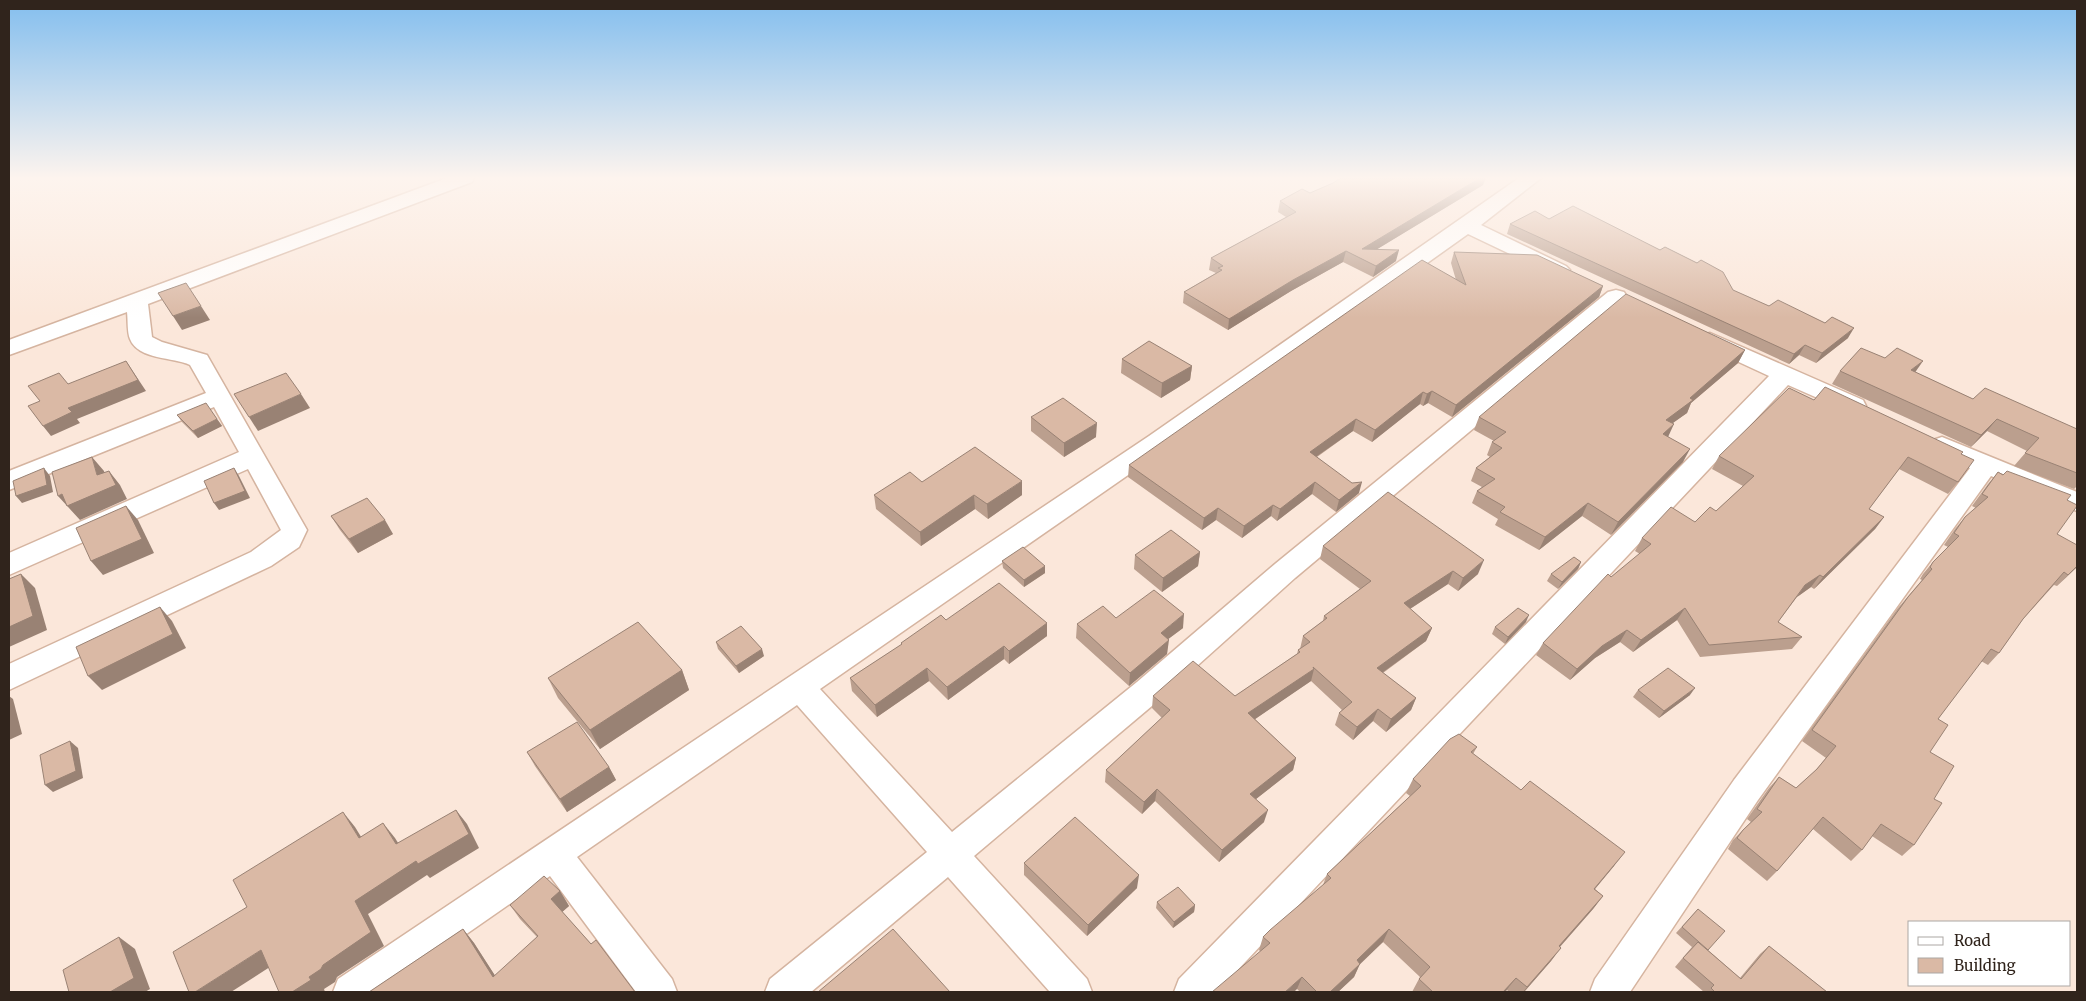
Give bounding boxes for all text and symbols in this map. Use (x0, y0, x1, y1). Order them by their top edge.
legend (1908, 921, 2071, 986)
text: Road (1954, 931, 1990, 950)
text: Building (1954, 956, 2016, 975)

